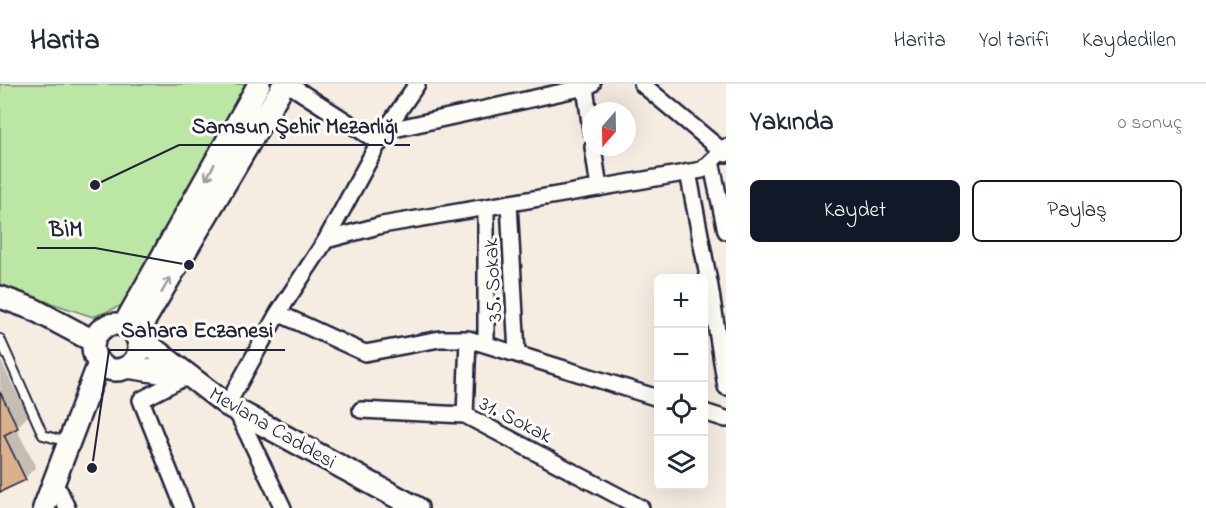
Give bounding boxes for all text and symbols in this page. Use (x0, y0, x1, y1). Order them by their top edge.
text: Harita (30, 21, 100, 62)
text: Harita (894, 26, 946, 56)
text: Yol tarifi (979, 26, 1049, 56)
text: Kaydedilen (1082, 26, 1176, 56)
north arrow (582, 102, 636, 156)
text: Yakında (750, 104, 834, 142)
callout: Samsun Şehir Mezarlığı (179, 105, 410, 145)
text: 0 sonuç (1118, 109, 1182, 138)
text: Samsun Şehir Mezarlığı (192, 112, 398, 145)
one-way arrow (204, 163, 216, 180)
button: Kaydet (750, 180, 960, 242)
button: Paylaş (972, 180, 1182, 242)
callout: BİM (37, 208, 95, 248)
text: BİM (48, 215, 83, 247)
street label: 35. Sokak (477, 237, 511, 322)
map controls (654, 274, 708, 490)
button: + (654, 274, 708, 328)
one-way arrow (160, 277, 172, 294)
callout: Sahara Eczanesi (109, 310, 285, 350)
text: Sahara Eczanesi (121, 316, 273, 348)
button: − (654, 328, 708, 382)
street label: Mevlana Caddesi (203, 380, 341, 477)
button: locate (654, 382, 708, 436)
street label: 31. Sokak (473, 390, 558, 452)
button: layers (654, 436, 708, 490)

